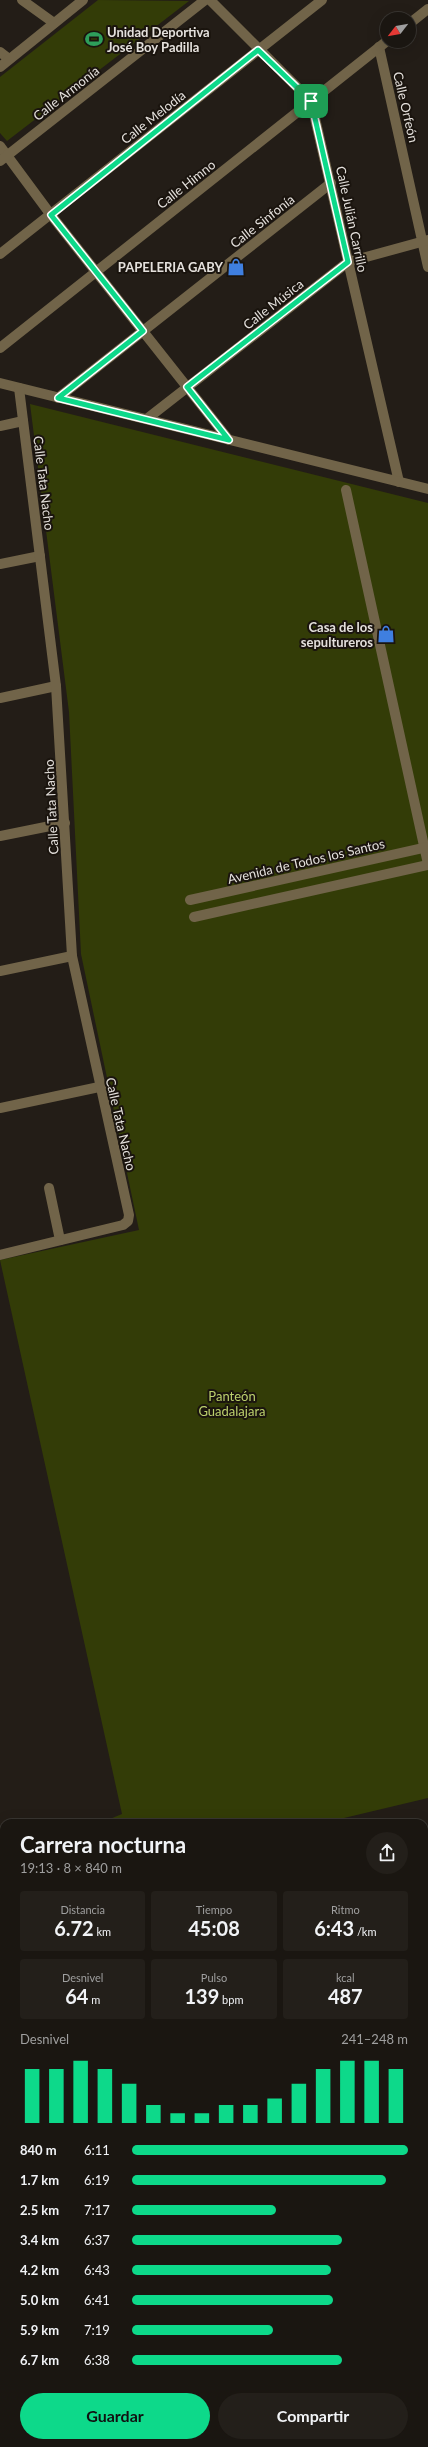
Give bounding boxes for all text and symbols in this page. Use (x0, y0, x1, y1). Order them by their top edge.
north arrow (380, 12, 416, 48)
map controls (380, 12, 416, 48)
place label: Unidad Deportiva José Boy Padilla (107, 24, 210, 55)
sports icon: Unidad Deportiva José Boy Padilla (84, 29, 104, 49)
street label: Calle Armonía (30, 62, 102, 124)
street label: Calle Orfeón (390, 70, 422, 144)
pin (294, 84, 328, 118)
street label: Calle Melodía (118, 87, 188, 147)
icon: arrive (300, 90, 322, 112)
street label: Calle Himno (154, 156, 218, 212)
street label: Calle Julián Carrillo (333, 164, 371, 274)
street label: Calle Sinfonía (227, 191, 297, 251)
shop icon: PAPELERIA GABY (226, 257, 246, 277)
place label: PAPELERIA GABY (118, 259, 224, 275)
street label: Calle Música (240, 276, 306, 332)
street label: Calle Tata Nacho (30, 435, 58, 531)
place label: Casa de los sepultureros (301, 619, 373, 650)
shop icon: Casa de los sepultureros (376, 624, 396, 644)
street label: Calle Tata Nacho (41, 759, 61, 855)
street label: Avenida de Todos los Santos (226, 835, 387, 887)
street label: Calle Tata Nacho (103, 1076, 139, 1172)
park label: Panteón Guadalajara (198, 1388, 266, 1419)
text: Carrera nocturna (20, 1831, 186, 1858)
button: share (366, 1832, 408, 1874)
text: 19:13 · 8 × 840 m (20, 1860, 122, 1876)
text: Distancia (60, 1903, 105, 1916)
text: Tiempo (196, 1903, 232, 1916)
text: Ritmo (331, 1903, 360, 1916)
text: 6.72 (54, 1916, 94, 1940)
text: 45:08 (188, 1916, 240, 1940)
text: 6:43 (314, 1916, 354, 1940)
text: km (94, 1925, 111, 1938)
text: /km (354, 1925, 377, 1938)
text: Desnivel (62, 1971, 103, 1984)
text: Pulso (201, 1971, 227, 1984)
text: kcal (336, 1971, 355, 1984)
text: 64 (65, 1984, 88, 2008)
text: 139 (184, 1984, 219, 2008)
text: 487 (328, 1984, 363, 2008)
text: m (88, 1993, 100, 2006)
text: bpm (219, 1993, 244, 2006)
text: Desnivel (20, 2031, 69, 2047)
text: 241–248 m (341, 2031, 408, 2047)
text: 840 m (20, 2142, 57, 2158)
text: 6:11 (84, 2142, 110, 2158)
text: 1.7 km (20, 2172, 59, 2188)
text: 6:19 (84, 2172, 110, 2188)
text: 2.5 km (20, 2202, 59, 2218)
text: 7:17 (84, 2202, 110, 2218)
text: 3.4 km (20, 2232, 59, 2248)
text: 6:37 (84, 2232, 110, 2248)
text: 4.2 km (20, 2262, 59, 2278)
text: 6:43 (84, 2262, 110, 2278)
text: 5.0 km (20, 2292, 59, 2308)
text: 6:41 (84, 2292, 110, 2308)
text: 5.9 km (20, 2322, 59, 2338)
text: 7:19 (84, 2322, 110, 2338)
text: 6.7 km (20, 2352, 59, 2368)
text: 6:38 (84, 2352, 110, 2368)
button: Guardar (20, 2393, 210, 2439)
button: Compartir (218, 2393, 408, 2439)

